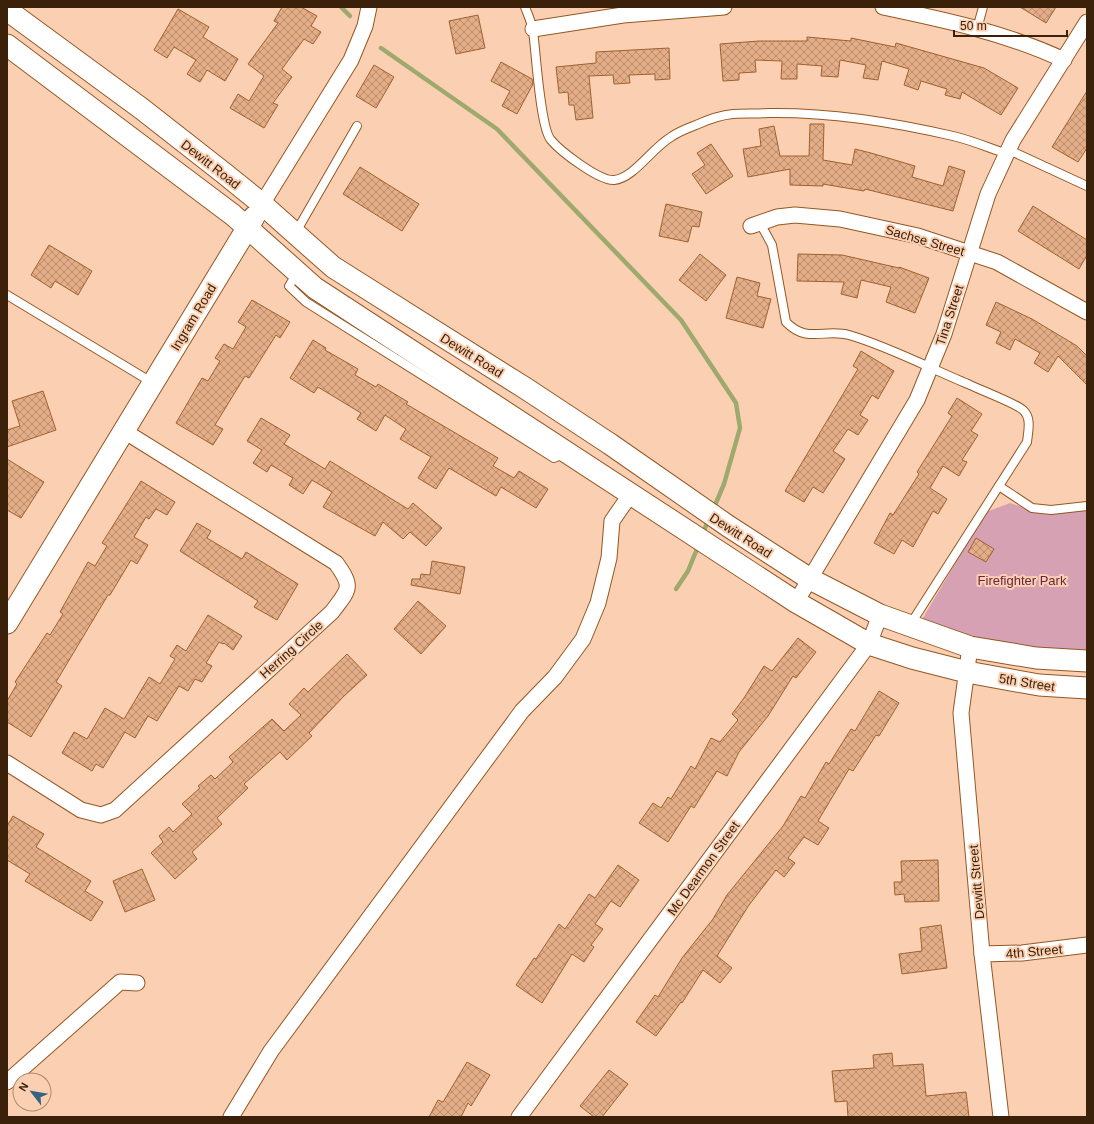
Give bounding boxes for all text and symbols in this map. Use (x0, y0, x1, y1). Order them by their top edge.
scale bar (954, 12, 1067, 38)
text: 50 m (960, 19, 987, 33)
street label: Dewitt Road (178, 137, 243, 192)
street label: Sachse Street (884, 222, 967, 259)
street label: Ingram Road (168, 281, 219, 353)
street label: Tina Street (933, 282, 966, 347)
street label: Dewitt Road (438, 330, 506, 381)
street label: Dewitt Road (707, 510, 775, 561)
park label: Firefighter Park (978, 573, 1067, 588)
street label: Herring Circle (257, 617, 326, 682)
street label: 5th Street (998, 671, 1056, 694)
street label: Mc Dearmon Street (664, 818, 743, 918)
street label: Dewitt Street (966, 844, 987, 920)
street label: 4th Street (1005, 942, 1063, 961)
north arrow (12, 1072, 52, 1112)
text: N (16, 1080, 31, 1093)

